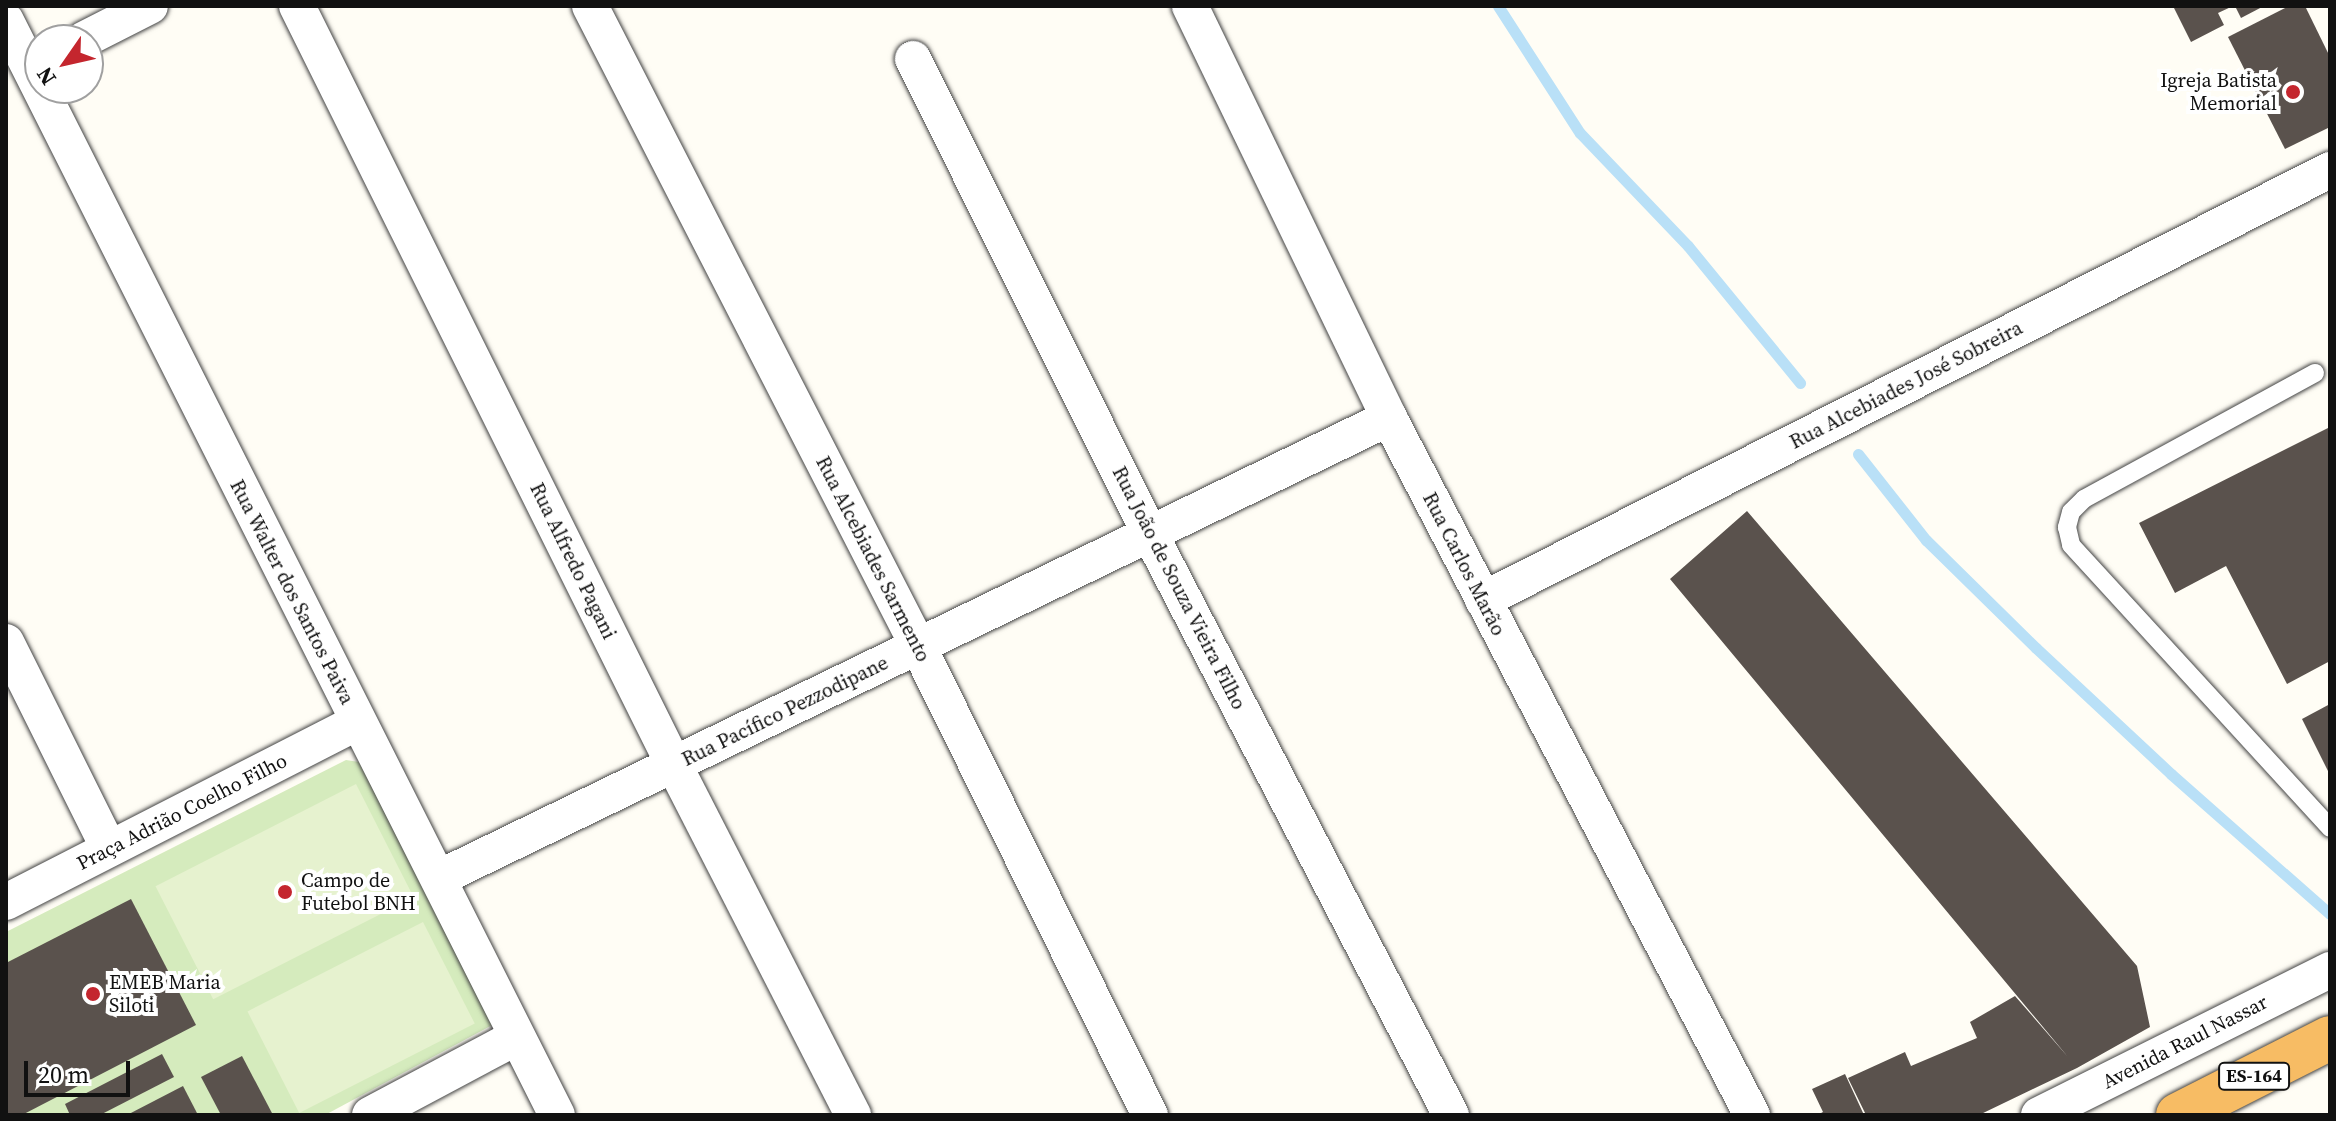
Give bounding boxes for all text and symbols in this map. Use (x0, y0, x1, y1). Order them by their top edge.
north arrow (24, 24, 104, 104)
text: N (29, 61, 63, 91)
place label: Igreja Batista Memorial (2160, 68, 2277, 115)
marker: Igreja Batista Memorial (2284, 83, 2302, 101)
street label: Rua Alcebiades José Sobreira (1786, 316, 2026, 454)
street label: Rua Alcebiades Sarmento (811, 452, 935, 666)
street label: Rua João de Souza Vieira Filho (1107, 462, 1251, 714)
street label: Rua Walter dos Santos Paiva (225, 475, 359, 709)
street label: Rua Alfredo Pagani (525, 479, 621, 643)
street label: Rua Carlos Marão (1418, 488, 1510, 640)
street label: Rua Pacífico Pezzodipane (678, 651, 892, 771)
street label: Praça Adrião Coelho Filho (73, 749, 291, 875)
place label: Campo de Futebol BNH (301, 868, 416, 915)
marker: Campo de Futebol BNH (276, 883, 294, 901)
place label: EMEB Maria Siloti (109, 970, 221, 1017)
marker: EMEB Maria Siloti (84, 985, 102, 1003)
street label: Avenida Raul Nassar (2098, 990, 2272, 1094)
scale bar (28, 1045, 134, 1095)
text: 20 m (38, 1058, 89, 1091)
road number: ES-164 (2218, 1062, 2290, 1090)

